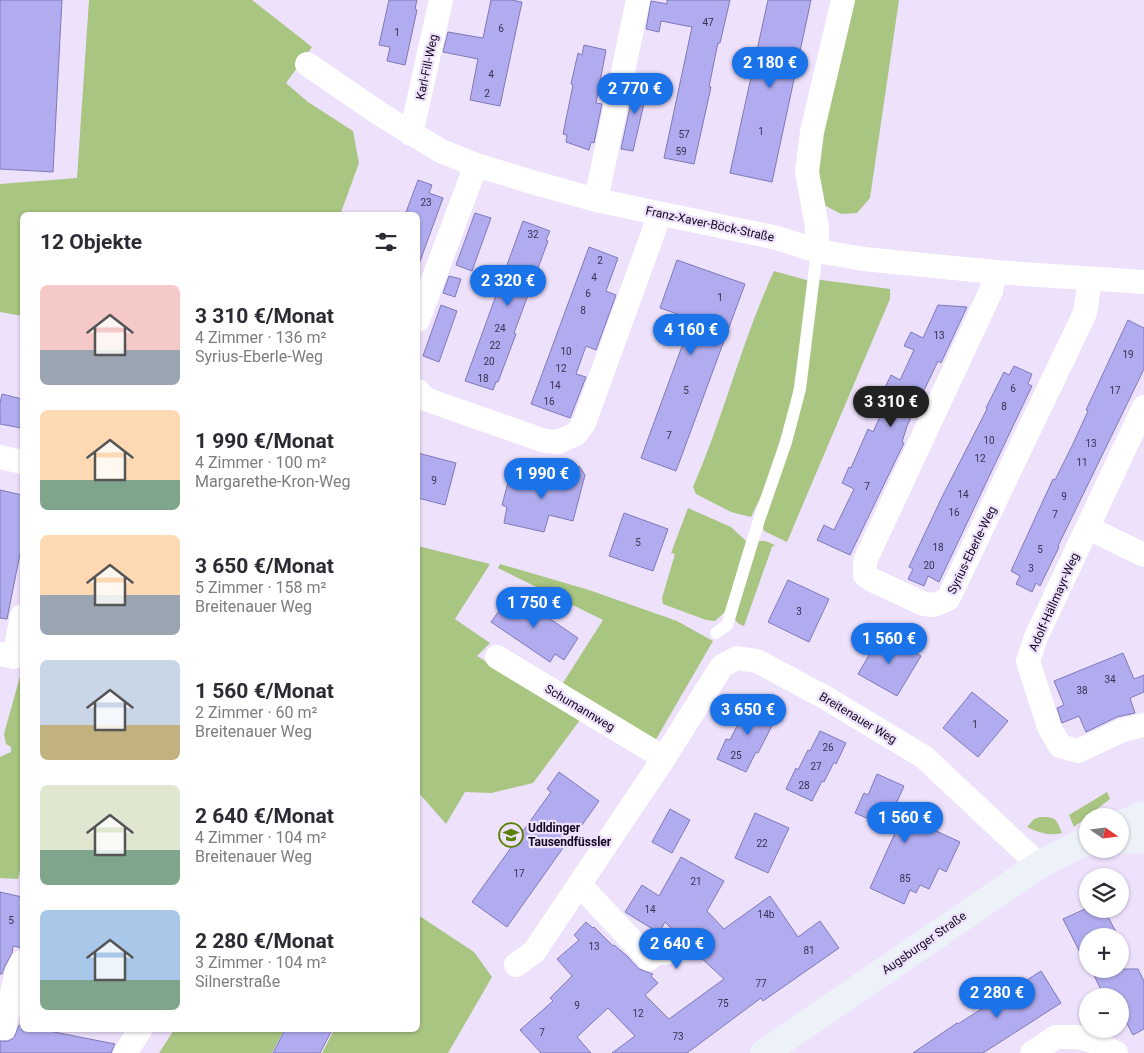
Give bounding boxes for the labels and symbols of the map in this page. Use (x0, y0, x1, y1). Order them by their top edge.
house number: 47 (702, 17, 714, 28)
house number: 6 (498, 23, 504, 34)
house number: 1 (394, 27, 400, 38)
street label: Karl-Fill-Weg (413, 33, 441, 101)
pin: 2 180 € (724, 46, 816, 89)
house number: 4 (488, 69, 494, 80)
pin: 2 770 € (589, 72, 681, 115)
house number: 2 (484, 88, 490, 99)
house number: 1 (758, 126, 764, 137)
house number: 57 (678, 129, 690, 140)
house number: 59 (675, 146, 687, 157)
house number: 23 (420, 197, 432, 208)
street label: Franz-Xaver-Böck-Straße (644, 204, 776, 244)
house number: 32 (527, 229, 539, 240)
house number: 2 (597, 255, 603, 266)
pin: 2 320 € (462, 264, 554, 307)
house number: 4 (591, 272, 597, 283)
house number: 6 (585, 288, 591, 299)
house number: 1 (717, 292, 723, 303)
house number: 8 (580, 305, 586, 316)
pin: 4 160 € (645, 314, 737, 356)
house number: 24 (494, 323, 506, 334)
house number: 13 (933, 330, 945, 341)
house number: 22 (489, 340, 501, 351)
house number: 10 (560, 346, 572, 357)
house number: 19 (1122, 349, 1134, 360)
house number: 20 (483, 356, 495, 367)
house number: 12 (555, 363, 567, 374)
house number: 18 (477, 373, 489, 384)
house number: 14 (549, 380, 561, 391)
house number: 6 (1010, 383, 1016, 394)
house number: 5 (683, 385, 689, 396)
house number: 17 (1109, 385, 1121, 396)
pin: 3 310 € (845, 386, 937, 428)
house number: 16 (543, 396, 555, 407)
house number: 8 (1001, 401, 1007, 412)
house number: 7 (666, 430, 672, 441)
house number: 10 (983, 435, 995, 446)
house number: 13 (1085, 438, 1097, 449)
house number: 12 (974, 453, 986, 464)
house number: 11 (1076, 457, 1088, 468)
pin: 1 990 € (496, 458, 588, 500)
house number: 9 (431, 475, 437, 486)
house number: 7 (864, 481, 870, 492)
house number: 14 (957, 489, 969, 500)
house number: 9 (1061, 491, 1067, 502)
street label: Syrius-Eberle-Weg (945, 504, 999, 596)
house number: 16 (948, 507, 960, 518)
house number: 7 (1052, 509, 1058, 520)
house number: 5 (635, 537, 641, 548)
house number: 18 (932, 542, 944, 553)
house number: 5 (1037, 544, 1043, 555)
street label: Adolf-Hällmayr-Weg (1026, 551, 1082, 653)
house number: 20 (923, 560, 935, 571)
house number: 3 (1028, 563, 1034, 574)
pin: 1 750 € (488, 586, 580, 629)
house number: 3 (796, 606, 802, 617)
pin: 1 560 € (843, 622, 935, 665)
house number: 34 (1104, 674, 1116, 685)
street label: Schumannweg (543, 682, 617, 734)
house number: 38 (1076, 685, 1088, 696)
street label: Breitenauer Weg (817, 689, 899, 747)
pin: 3 650 € (702, 694, 794, 736)
house number: 1 (972, 719, 978, 730)
house number: 26 (822, 742, 834, 753)
house number: 25 (730, 750, 742, 761)
house number: 27 (810, 761, 822, 772)
house number: 28 (798, 780, 810, 791)
pin: 1 560 € (859, 802, 951, 844)
north arrow (1079, 808, 1129, 858)
place label: Udldinger Tausendfüssler (528, 821, 612, 849)
school or university icon: Udldinger Tausendfüssler (498, 822, 524, 848)
house number: 22 (756, 838, 768, 849)
house number: 17 (513, 868, 525, 879)
house number: 85 (899, 873, 911, 884)
house number: 21 (690, 876, 702, 887)
house number: 14 (644, 904, 656, 915)
house number: 14b (758, 909, 775, 920)
street label: Augsburger Straße (879, 909, 969, 977)
house number: 5 (8, 915, 14, 926)
pin: 2 640 € (631, 928, 723, 970)
house number: 13 (588, 941, 600, 952)
house number: 81 (803, 945, 815, 956)
pin: 2 280 € (951, 976, 1043, 1019)
house number: 77 (755, 978, 767, 989)
house number: 75 (717, 998, 729, 1009)
house number: 9 (574, 1000, 580, 1011)
house number: 12 (632, 1008, 644, 1019)
house number: 7 (539, 1027, 545, 1038)
house number: 73 (672, 1031, 684, 1042)

